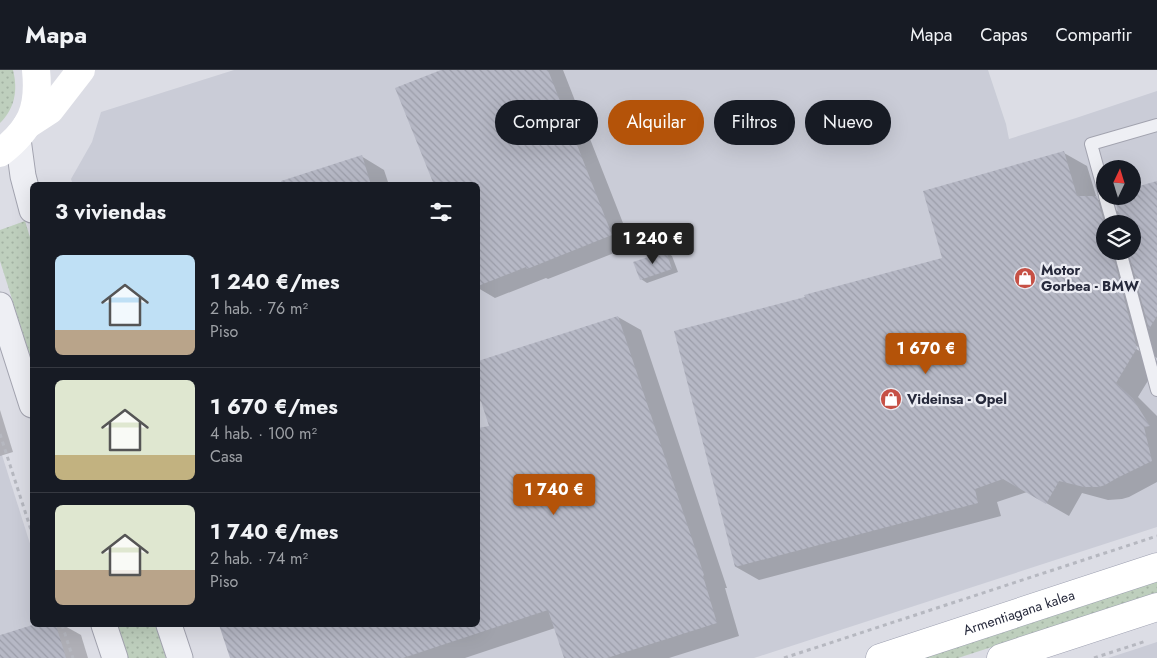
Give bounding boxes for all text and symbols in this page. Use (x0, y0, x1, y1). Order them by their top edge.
text: Mapa (25, 17, 87, 52)
text: Mapa (910, 22, 952, 48)
text: Capas (980, 22, 1028, 48)
text: Compartir (1056, 22, 1132, 48)
chip: Comprar (495, 100, 598, 145)
chip: Alquilar (608, 100, 704, 145)
chip: Filtros (714, 100, 795, 145)
chip: Nuevo (805, 100, 891, 145)
north arrow (1096, 160, 1141, 205)
map controls (1096, 160, 1141, 260)
text: 3 viviendas (55, 197, 166, 227)
icon: filters (427, 198, 455, 226)
button: layers (1096, 215, 1141, 260)
pin: 1 240 € (607, 222, 699, 265)
text: 1 240 € (623, 227, 683, 250)
place label: Motor Gorbea - BMW (1041, 260, 1139, 296)
shop icon: Motor Gorbea - BMW (1013, 266, 1037, 290)
text: 1 240 €/mes (210, 267, 340, 297)
icon: home (95, 275, 155, 335)
text: 2 hab. · 76 m² (210, 297, 308, 320)
text: Piso (210, 320, 238, 343)
pin: 1 670 € (880, 332, 972, 375)
text: 1 670 € (896, 337, 956, 360)
shop icon: Videinsa - Opel (879, 387, 903, 411)
place label: Videinsa - Opel (906, 389, 1007, 409)
text: 1 670 €/mes (210, 392, 338, 422)
icon: home (95, 400, 155, 460)
text: 4 hab. · 100 m² (210, 422, 317, 445)
text: Casa (210, 445, 243, 468)
pin: 1 740 € (508, 474, 600, 516)
text: 1 740 € (524, 478, 584, 501)
text: 1 740 €/mes (210, 517, 338, 547)
icon: home (95, 525, 155, 585)
text: 2 hab. · 74 m² (210, 547, 308, 570)
text: Piso (210, 570, 238, 593)
street label: Armentiagana kalea (960, 585, 1077, 640)

